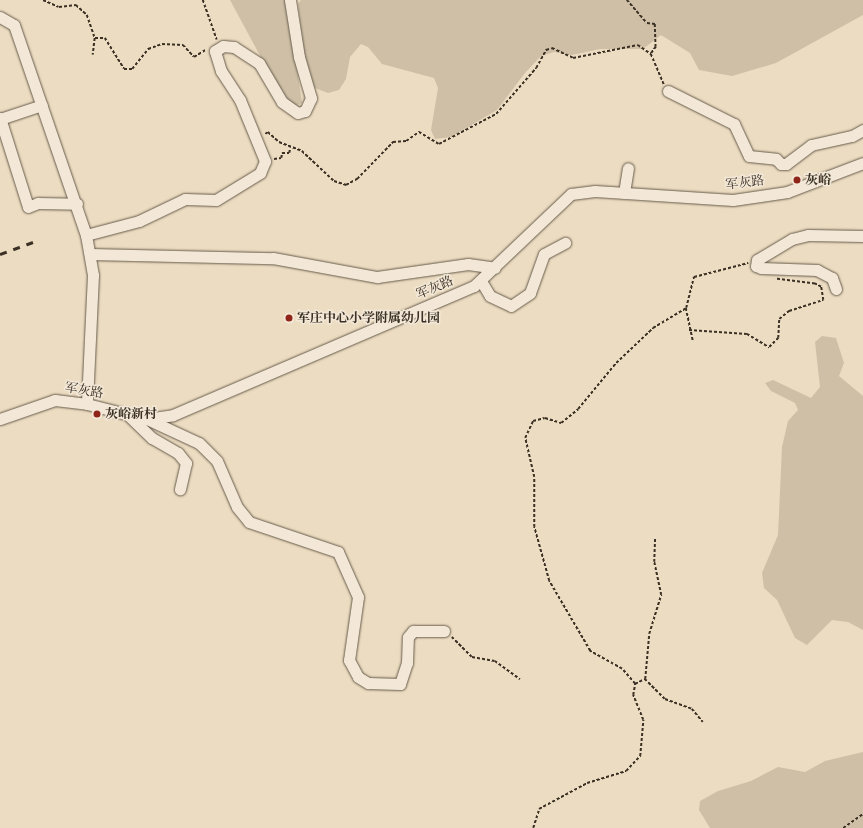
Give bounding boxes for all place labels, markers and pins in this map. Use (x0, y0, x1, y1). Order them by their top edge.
place label: 灰峪 (805, 172, 831, 188)
marker: 灰峪 (792, 175, 802, 185)
place label: 军庄中心小学附属幼儿园 (297, 310, 440, 326)
marker: 军庄中心小学附属幼儿园 (284, 313, 294, 323)
place label: 灰峪新村 (105, 406, 157, 422)
marker: 灰峪新村 (92, 409, 102, 419)

